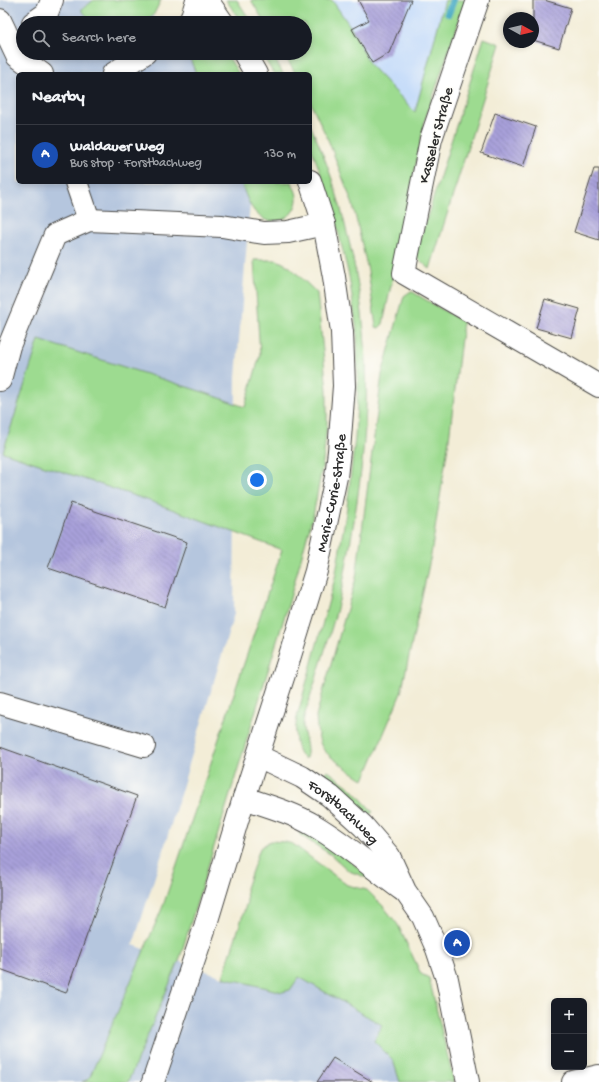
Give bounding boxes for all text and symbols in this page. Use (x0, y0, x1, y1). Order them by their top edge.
north arrow (503, 12, 539, 48)
search box (16, 16, 312, 60)
icon: search (30, 27, 52, 49)
text: Search here (62, 29, 136, 47)
street label: Kasseler Straße (415, 85, 458, 186)
text: Nearby (32, 88, 85, 108)
text: Waldauer Weg (70, 138, 164, 156)
text: A (41, 147, 49, 162)
text: 130 m (264, 147, 296, 162)
text: Bus stop · Forstbachweg (70, 156, 202, 171)
street label: Marie-Curie-Straße (313, 433, 351, 554)
your location (247, 470, 267, 490)
street label: Forstbachweg (303, 776, 382, 849)
pin: A (444, 928, 470, 958)
map controls (551, 998, 587, 1070)
button: + (551, 998, 587, 1034)
button: − (551, 1034, 587, 1070)

